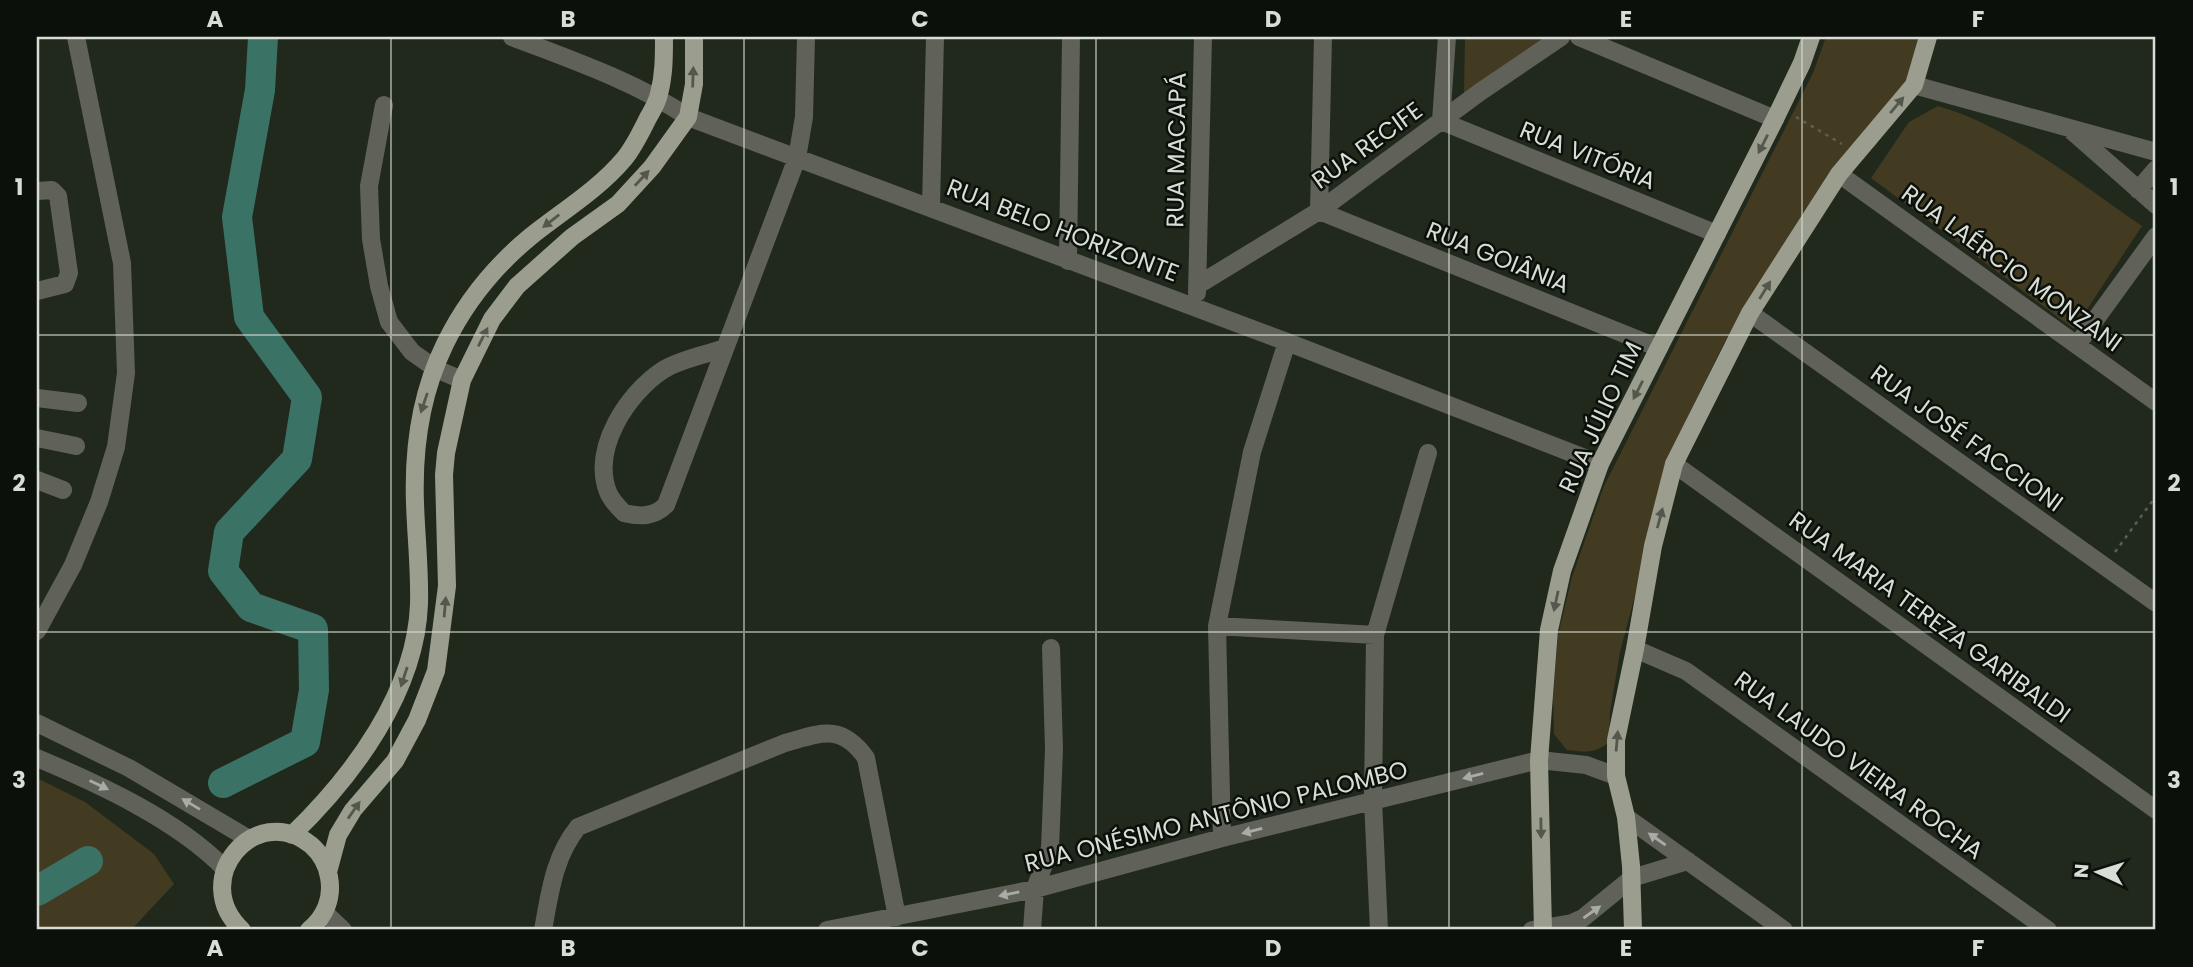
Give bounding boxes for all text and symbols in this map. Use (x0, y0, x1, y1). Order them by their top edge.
text: A (207, 3, 224, 35)
text: B (560, 3, 576, 35)
text: C (911, 3, 929, 35)
text: D (1265, 3, 1281, 35)
text: E (1620, 3, 1632, 35)
text: F (1972, 3, 1984, 35)
one-way arrow (688, 66, 699, 88)
street label: RUA MACAPÁ (1158, 72, 1194, 228)
street label: RUA RECIFE (1305, 94, 1429, 196)
one-way arrow (1889, 97, 1904, 114)
street label: RUA VITÓRIA (1515, 113, 1661, 197)
one-way arrow (1757, 134, 1769, 153)
one-way arrow (634, 169, 650, 187)
text: 1 (15, 171, 23, 203)
street label: RUA BELO HORIZONTE (942, 171, 1184, 289)
text: 1 (2170, 171, 2178, 203)
street label: RUA LAÉRCIO MONZANI (1895, 177, 2129, 359)
street label: RUA GOIÂNIA (1421, 213, 1575, 301)
one-way arrow (543, 214, 561, 229)
one-way arrow (1758, 280, 1771, 300)
one-way arrow (476, 327, 488, 347)
street label: RUA JÚLIO TIM (1551, 336, 1649, 498)
street label: RUA JOSÉ FACCIONI (1864, 357, 2070, 519)
one-way arrow (1632, 380, 1643, 400)
one-way arrow (418, 393, 429, 414)
text: 2 (12, 467, 26, 499)
text: 2 (2167, 467, 2181, 499)
street label: RUA MARIA TEREZA GARIBALDI (1783, 504, 2077, 730)
one-way arrow (1655, 507, 1666, 529)
one-way arrow (1550, 590, 1561, 612)
one-way arrow (440, 596, 451, 618)
street label: RUA LAUDO VIEIRA ROCHA (1728, 663, 1990, 867)
one-way arrow (398, 667, 409, 688)
one-way arrow (1612, 730, 1623, 752)
street label: RUA ONÉSIMO ANTÔNIO PALOMBO (1021, 752, 1411, 880)
text: 3 (12, 764, 26, 796)
text: 3 (2167, 764, 2181, 796)
one-way arrow (1462, 771, 1484, 782)
one-way arrow (89, 779, 109, 791)
one-way arrow (181, 798, 200, 810)
one-way arrow (347, 801, 361, 819)
one-way arrow (1535, 817, 1547, 839)
one-way arrow (1241, 826, 1263, 837)
one-way arrow (1648, 832, 1666, 846)
north arrow (2064, 838, 2134, 908)
text: N (2068, 863, 2096, 879)
one-way arrow (998, 889, 1020, 900)
one-way arrow (1583, 905, 1601, 919)
text: A (207, 932, 224, 964)
text: B (560, 932, 576, 964)
text: C (911, 932, 929, 964)
text: D (1265, 932, 1281, 964)
text: E (1620, 932, 1632, 964)
text: F (1972, 932, 1984, 964)

